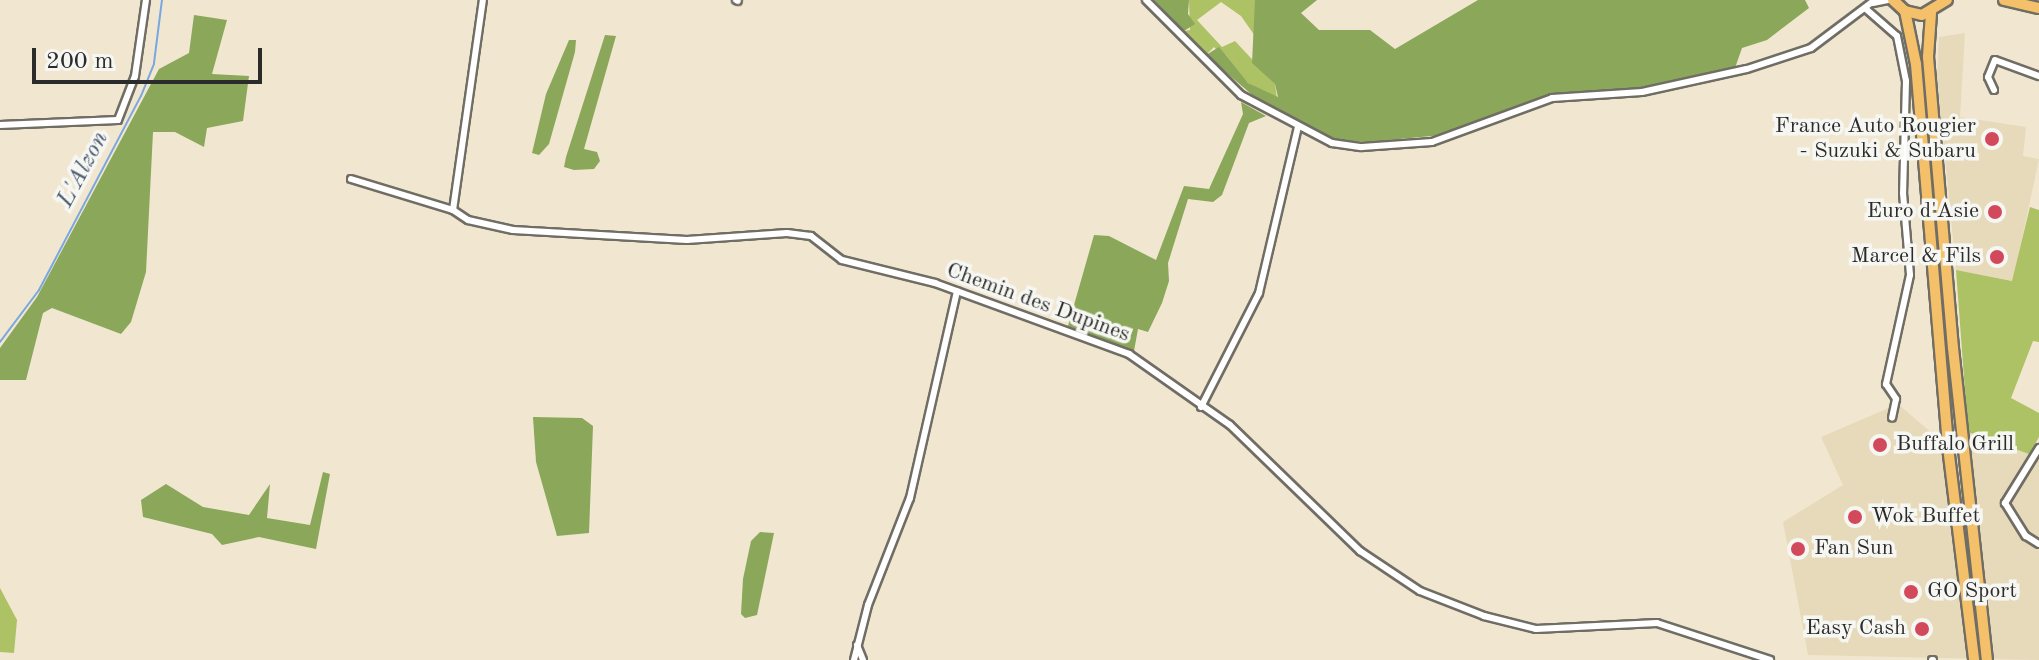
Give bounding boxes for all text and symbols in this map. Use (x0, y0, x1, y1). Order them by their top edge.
scale bar (36, 32, 266, 82)
text: 200 m (46, 50, 114, 74)
place label: France Auto Rougier - Suzuki & Subaru (1775, 113, 1976, 164)
water label: L'Alzon (52, 127, 116, 213)
marker: France Auto Rougier - Suzuki & Subaru (1983, 130, 2001, 148)
place label: Euro d'Asie (1867, 199, 1979, 225)
marker: Euro d'Asie (1986, 203, 2004, 221)
place label: Marcel & Fils (1851, 244, 1981, 270)
marker: Marcel & Fils (1988, 248, 2006, 266)
street label: Chemin des Dupines (943, 258, 1133, 348)
place label: Buffalo Grill (1896, 432, 2014, 458)
marker: Buffalo Grill (1871, 436, 1889, 454)
place label: Wok Buffet (1871, 504, 1980, 530)
marker: Wok Buffet (1846, 508, 1864, 526)
place label: Fan Sun (1814, 536, 1894, 562)
marker: Fan Sun (1789, 540, 1807, 558)
place label: GO Sport (1927, 579, 2017, 605)
marker: GO Sport (1902, 583, 1920, 601)
place label: Easy Cash (1805, 616, 1906, 642)
marker: Easy Cash (1913, 620, 1931, 638)

